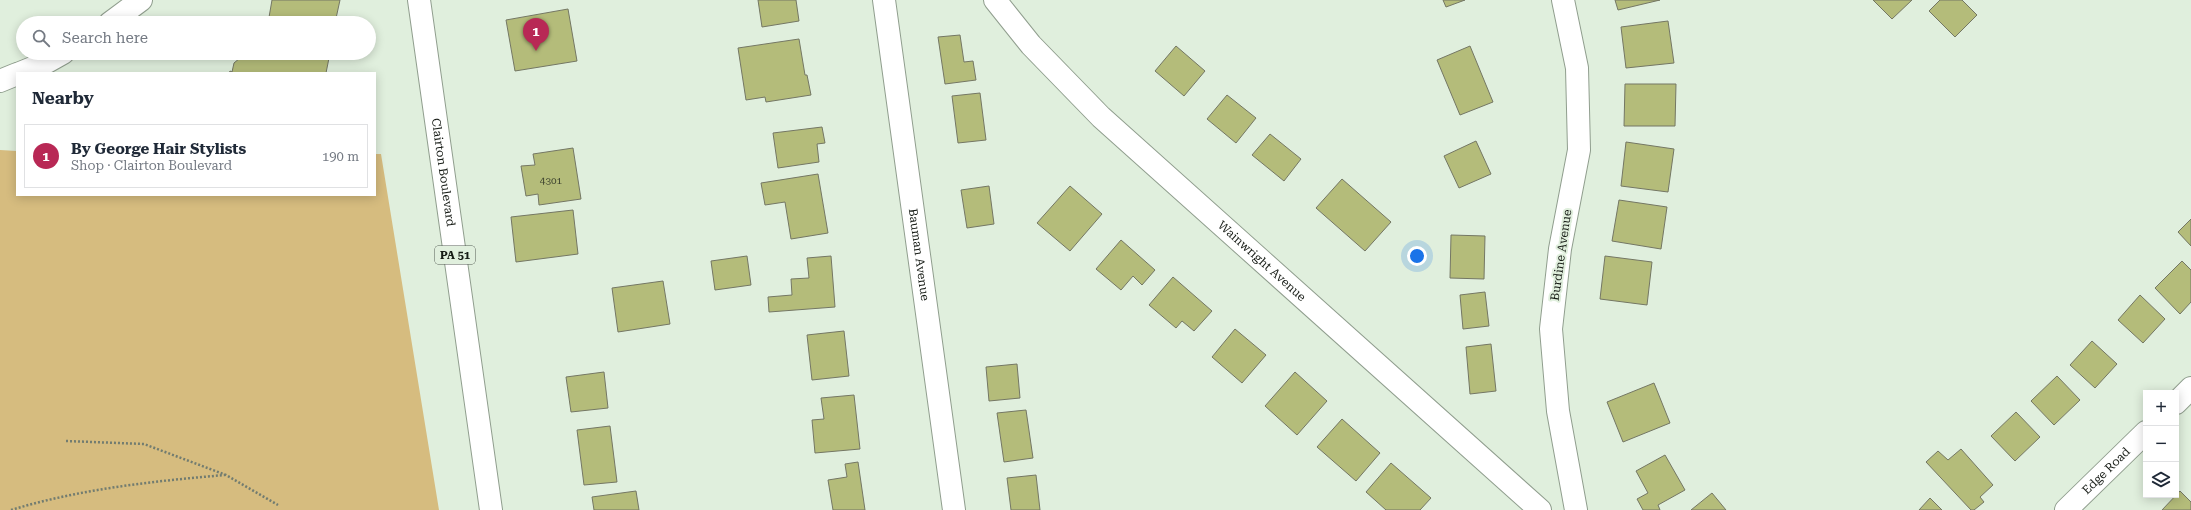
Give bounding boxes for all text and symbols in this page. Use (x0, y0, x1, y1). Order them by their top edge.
search box (16, 16, 376, 60)
pin: 1 (523, 18, 549, 51)
icon: search (30, 27, 52, 49)
text: Search here (62, 29, 148, 47)
text: Nearby (32, 88, 94, 108)
street label: Clairton Boulevard (429, 117, 458, 228)
text: By George Hair Stylists (71, 140, 246, 158)
text: 1 (42, 149, 50, 164)
text: 190 m (322, 149, 359, 164)
text: Shop · Clairton Boulevard (71, 158, 232, 173)
house number: 4301 (540, 175, 563, 186)
street label: Bauman Avenue (906, 207, 932, 302)
street label: Burdine Avenue (1548, 208, 1574, 302)
street label: Wainwright Avenue (1215, 218, 1309, 304)
road number: PA 51 (435, 246, 475, 264)
your location (1407, 246, 1427, 266)
map controls (2143, 390, 2179, 498)
button: + (2143, 390, 2179, 426)
button: − (2143, 426, 2179, 462)
street label: Edge Road (2079, 444, 2133, 497)
button: layers (2143, 462, 2179, 498)

